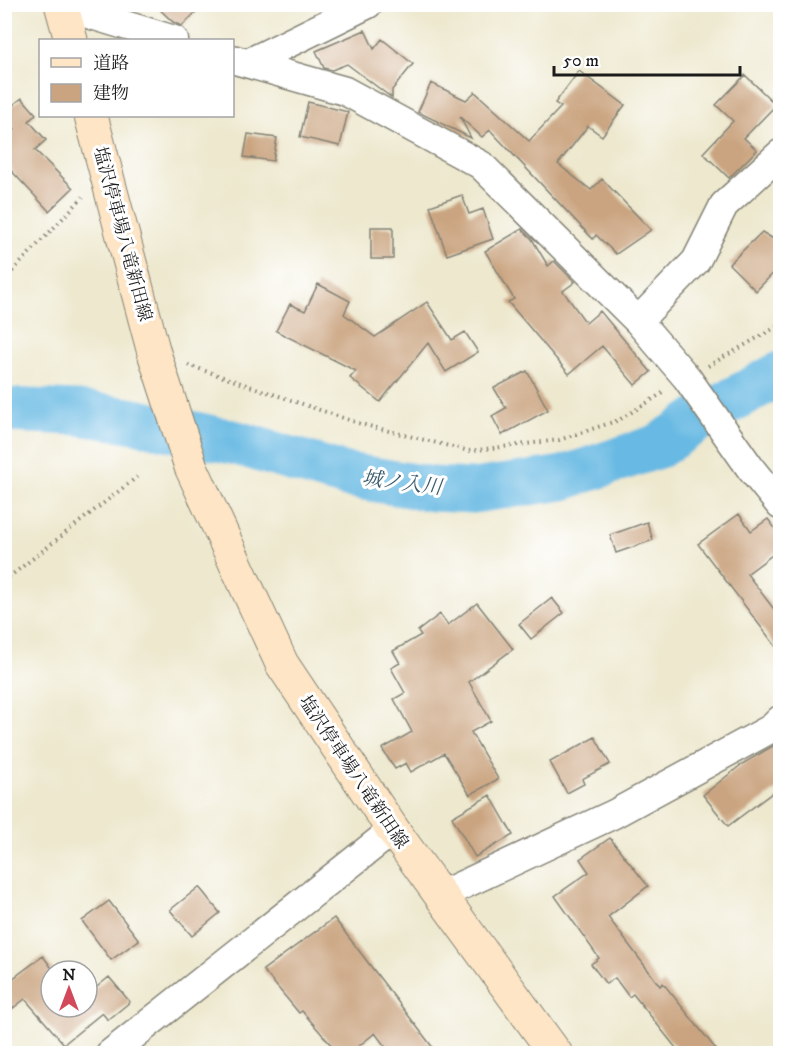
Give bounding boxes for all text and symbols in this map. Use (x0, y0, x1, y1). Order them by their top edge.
legend (39, 39, 234, 117)
scale bar (554, 39, 740, 77)
text: 50 m (563, 50, 599, 72)
text: 道路 (93, 53, 129, 75)
text: 建物 (93, 83, 129, 105)
street label: 塩沢停車場八竜新田線 (88, 144, 156, 324)
water label: 城ノ入川 (361, 466, 445, 501)
street label: 塩沢停車場八竜新田線 (294, 692, 413, 853)
north arrow (39, 959, 99, 1019)
text: N (62, 965, 76, 985)

